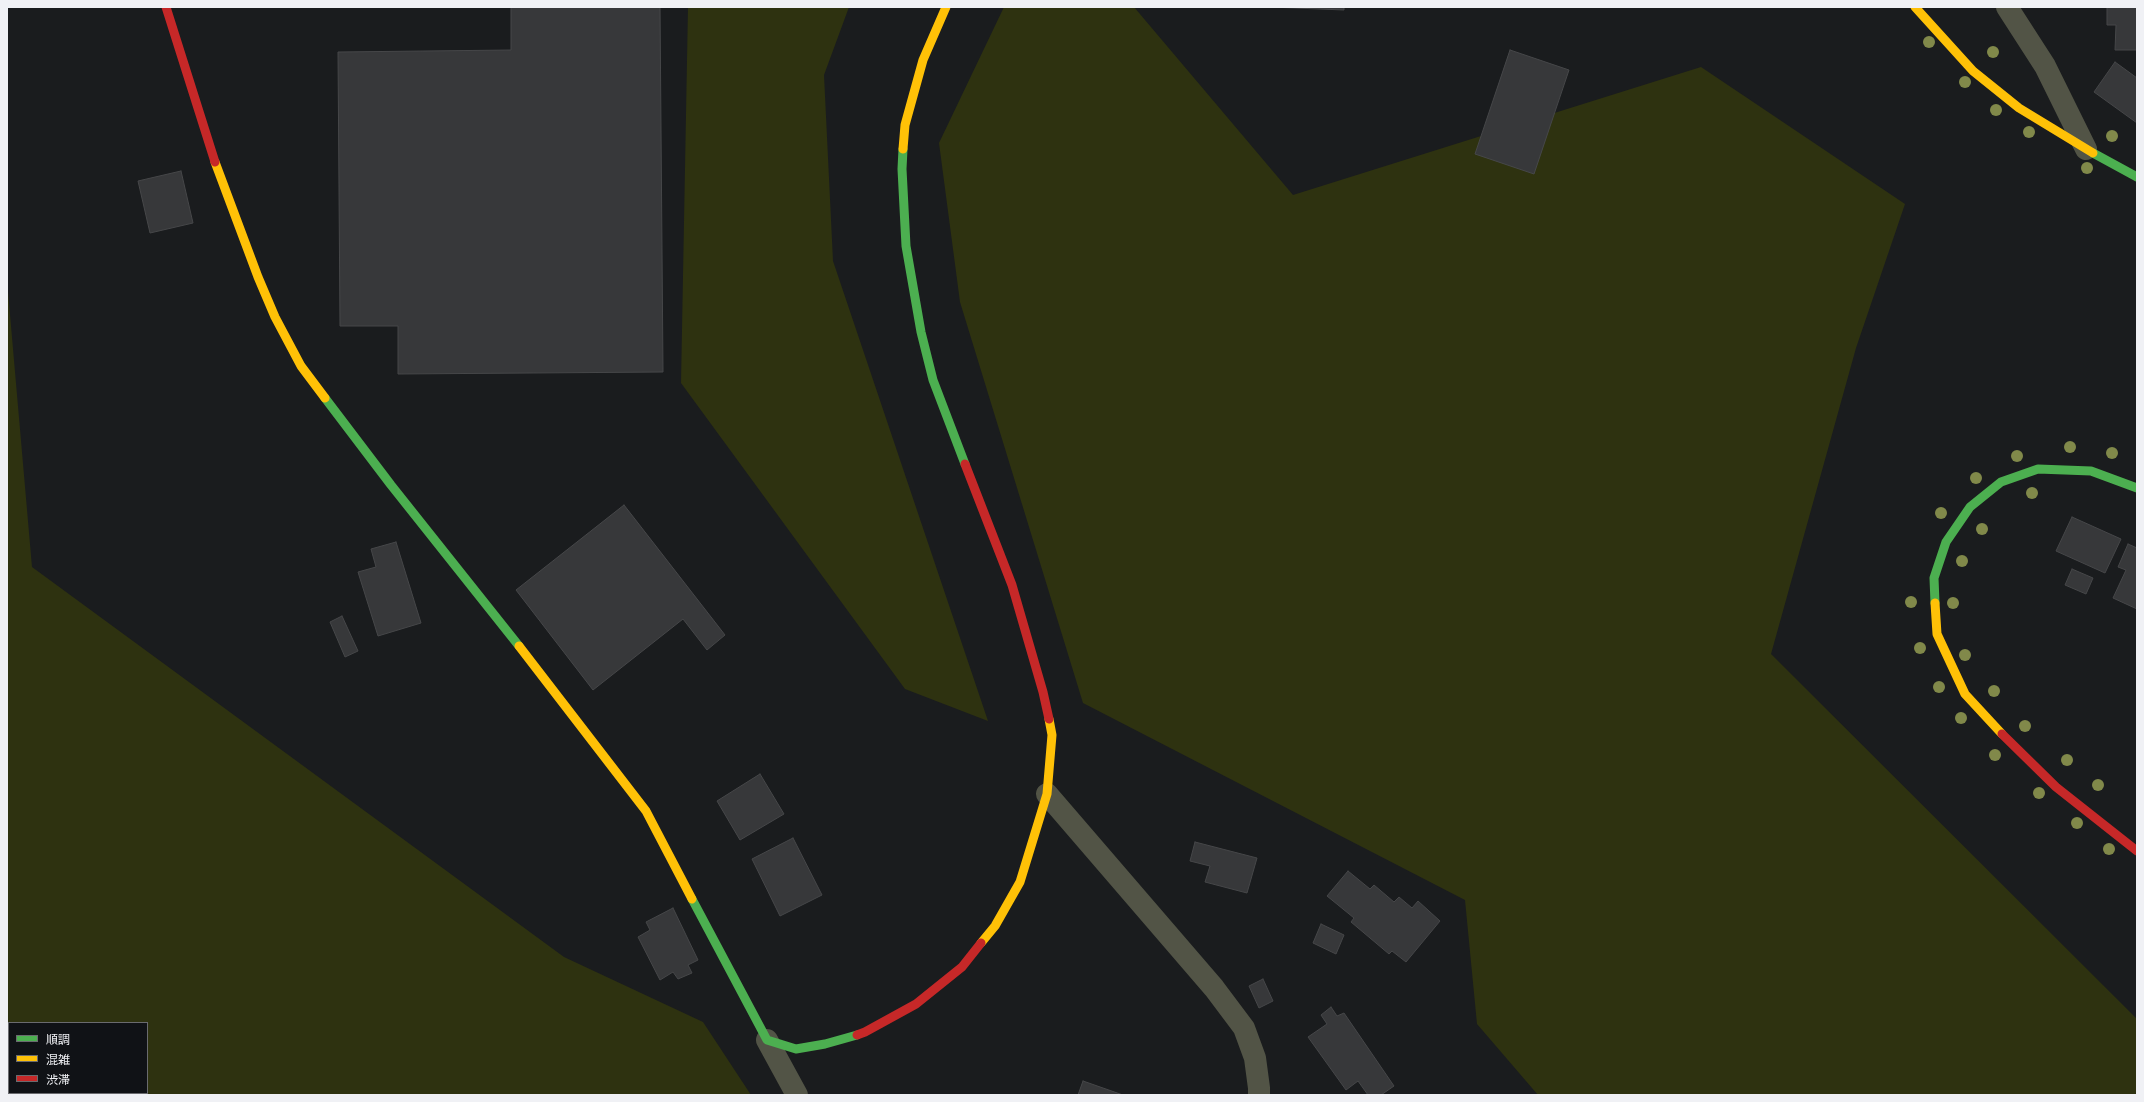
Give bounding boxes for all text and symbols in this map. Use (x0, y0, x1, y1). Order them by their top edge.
legend (8, 1022, 148, 1094)
text: 順調 (46, 1033, 70, 1047)
text: 混雑 (46, 1053, 70, 1067)
text: 渋滞 (46, 1073, 70, 1087)

